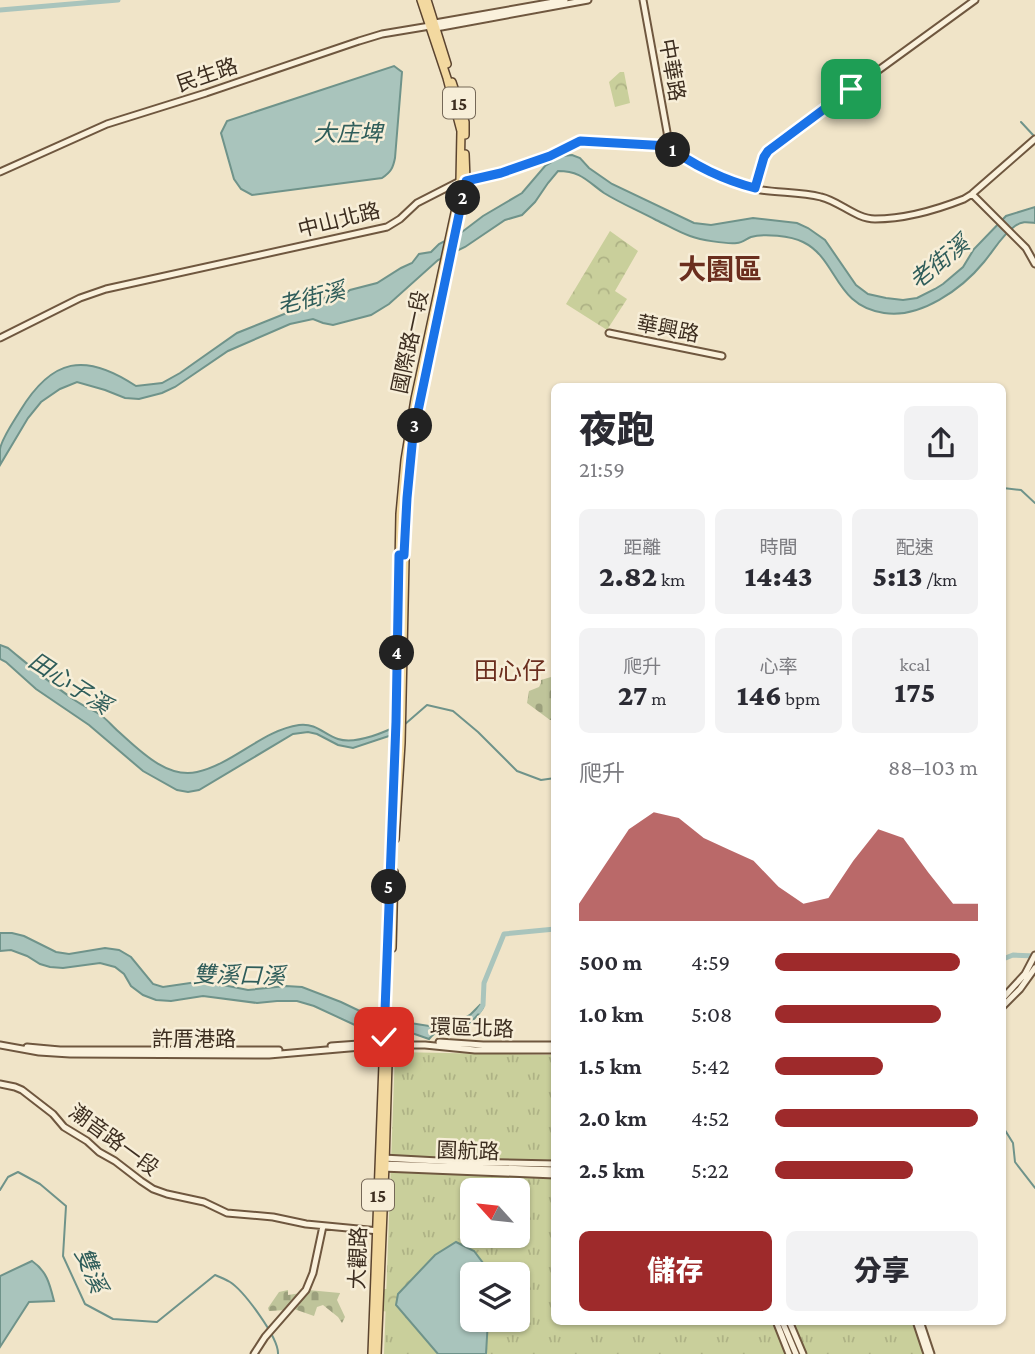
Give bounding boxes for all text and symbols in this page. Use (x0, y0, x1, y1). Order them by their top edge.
street label: 中華路 (655, 37, 689, 103)
street label: 民生路 (173, 53, 241, 97)
pin (821, 59, 881, 119)
icon: arrive (832, 70, 870, 108)
road number: 15 (443, 88, 475, 118)
water label: 大庄埤 (314, 120, 386, 146)
pin: 1 (656, 132, 690, 168)
text: 1 (669, 139, 676, 160)
pin: 2 (446, 180, 480, 216)
text: 2 (458, 187, 467, 208)
street label: 中山北路 (295, 198, 383, 242)
water label: 老街溪 (904, 228, 976, 294)
district label: 大園區 (678, 254, 762, 285)
water label: 老街溪 (274, 276, 351, 319)
street label: 國際路一段 (387, 288, 433, 396)
street label: 華興路 (635, 311, 701, 347)
button: share (904, 406, 978, 480)
pin: 3 (398, 408, 432, 444)
text: 夜跑 (579, 409, 655, 451)
text: 3 (410, 415, 419, 436)
text: 21:59 (579, 456, 625, 482)
text: 距離 (623, 537, 661, 558)
text: 時間 (759, 537, 798, 558)
text: 配速 (896, 537, 934, 558)
text: 2.82 (599, 559, 657, 592)
text: 14:43 (744, 559, 813, 592)
text: 5:13 (872, 559, 923, 592)
text: km (657, 569, 685, 590)
text: /km (923, 569, 957, 590)
pin: 4 (380, 636, 414, 670)
text: 4 (391, 642, 402, 663)
water label: 田心子溪 (24, 647, 118, 721)
text: kcal (900, 654, 930, 675)
text: 爬升 (623, 656, 661, 677)
text: 心率 (759, 656, 798, 677)
district label: 田心仔 (474, 657, 546, 684)
text: 175 (894, 675, 935, 708)
text: 27 (618, 678, 648, 711)
text: 146 (737, 678, 782, 711)
text: m (648, 688, 666, 709)
text: bpm (782, 688, 820, 709)
text: 88–103 m (888, 754, 978, 780)
text: 爬升 (579, 760, 625, 786)
pin: 5 (372, 870, 406, 904)
text: 5 (384, 876, 393, 897)
text: 500 m (579, 949, 642, 975)
text: 4:59 (691, 949, 730, 975)
water label: 雙溪口溪 (193, 961, 288, 989)
text: 1.0 km (579, 1001, 644, 1027)
text: 5:08 (691, 1001, 733, 1027)
pin (354, 1007, 414, 1067)
street label: 環區北路 (430, 1015, 514, 1041)
icon: check (365, 1018, 403, 1056)
street label: 許厝港路 (152, 1027, 236, 1051)
text: 1.5 km (579, 1053, 642, 1079)
text: 5:42 (691, 1053, 730, 1079)
street label: 潮音路一段 (64, 1099, 164, 1181)
text: 2.0 km (579, 1105, 647, 1131)
text: 4:52 (691, 1105, 729, 1131)
street label: 園航路 (436, 1138, 500, 1164)
text: 2.5 km (579, 1157, 645, 1183)
text: 5:22 (691, 1157, 729, 1183)
north arrow (460, 1178, 530, 1248)
map controls (460, 1178, 530, 1332)
road number: 15 (362, 1180, 394, 1210)
street label: 大觀路 (345, 1226, 371, 1290)
button: 儲存 (579, 1231, 772, 1311)
button: 分享 (786, 1231, 978, 1311)
water label: 雙溪 (70, 1244, 113, 1299)
button: layers (460, 1262, 530, 1332)

